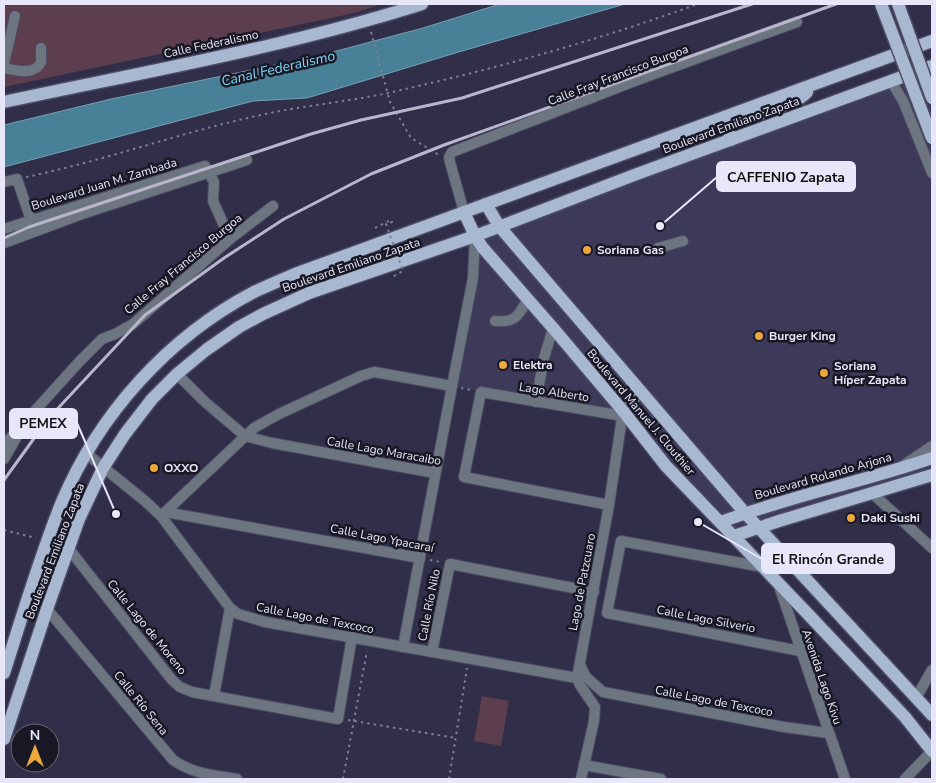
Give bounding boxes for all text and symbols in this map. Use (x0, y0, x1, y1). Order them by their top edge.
street label: Calle Federalismo (162, 26, 260, 62)
street label: Calle Fray Francisco Burgoa (545, 41, 691, 109)
water label: Canal Federalismo (219, 46, 337, 91)
street label: Boulevard Emiliano Zapata (660, 93, 802, 157)
street label: Boulevard Juan M. Zambada (29, 154, 179, 214)
callout: CAFFENIO Zapata (717, 162, 855, 191)
text: CAFFENIO Zapata (727, 168, 845, 187)
street label: Calle Fray Francisco Burgoa (121, 210, 245, 318)
street label: Boulevard Emiliano Zapata (280, 234, 422, 296)
place label: Soriana Gas (597, 242, 664, 258)
marker: Soriana Gas (581, 244, 593, 256)
place label: Burger King (769, 328, 836, 344)
marker: Burger King (753, 330, 765, 342)
street label: Boulevard Manuel J. Clouthier (583, 345, 699, 479)
place label: Elektra (513, 357, 553, 373)
place label: Soriana Híper Zapata (834, 358, 907, 388)
marker: Elektra (497, 359, 509, 371)
marker: Soriana Híper Zapata (818, 367, 830, 379)
street label: Lago Alberto (518, 379, 591, 405)
callout: PEMEX (10, 409, 77, 438)
text: PEMEX (19, 414, 67, 433)
street label: Calle Lago Maracaibo (326, 433, 443, 469)
street label: Boulevard Rolando Arjona (753, 449, 893, 503)
place label: OXXO (164, 460, 198, 476)
marker: OXXO (148, 462, 160, 474)
street label: Boulevard Emiliano Zapata (22, 481, 88, 621)
place label: Daki Sushi (861, 510, 920, 526)
marker: Daki Sushi (845, 512, 857, 524)
street label: Calle Lago Ypacaraí (329, 520, 436, 556)
street label: Lago de Patzcuaro (565, 532, 599, 632)
callout: El Rincón Grande (762, 544, 894, 573)
text: El Rincón Grande (772, 550, 884, 569)
street label: Calle Río Nilo (414, 567, 444, 642)
street label: Calle Lago de Moreno (104, 576, 191, 678)
street label: Calle Lago de Texcoco (255, 599, 376, 637)
street label: Calle Lago Silverio (655, 602, 757, 636)
street label: Avenida Lago Kivu (798, 627, 846, 727)
street label: Calle Río Sena (110, 668, 172, 738)
street label: Calle Lago de Texcoco (654, 682, 775, 720)
north arrow (10, 723, 60, 773)
text: N (30, 726, 40, 745)

